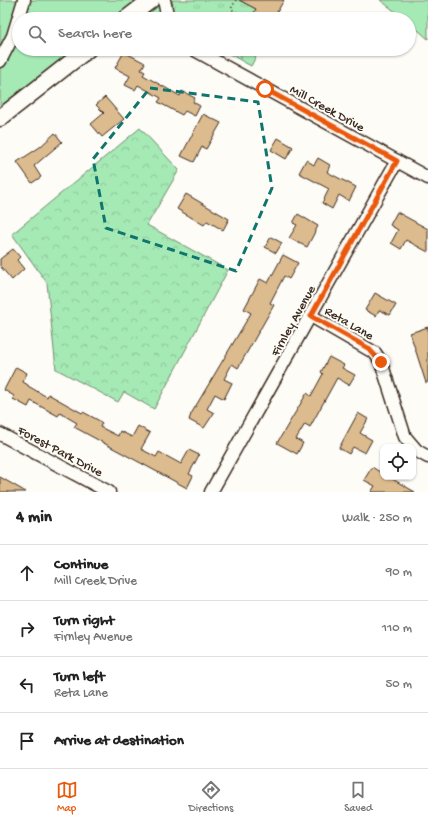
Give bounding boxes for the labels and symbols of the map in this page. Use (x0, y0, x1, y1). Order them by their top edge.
route start (256, 80, 274, 98)
street label: Mill Creek Drive (287, 83, 367, 136)
street label: Firnley Avenue (268, 283, 320, 360)
street label: Reta Lane (322, 304, 376, 344)
route end (372, 353, 390, 371)
street label: Forest Park Drive (14, 423, 105, 481)

